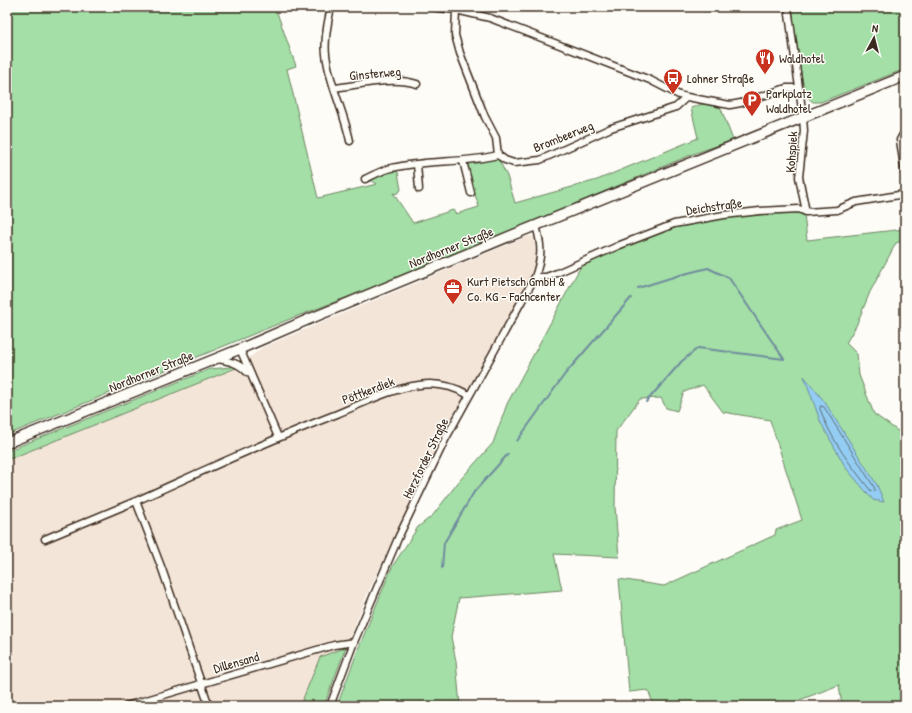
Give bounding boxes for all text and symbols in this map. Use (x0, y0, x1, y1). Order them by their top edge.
north arrow (854, 18, 894, 58)
text: N (871, 21, 879, 35)
restaurant icon: Waldhotel (754, 47, 776, 75)
place label: Waldhotel (779, 49, 825, 67)
street label: Ginsterweg (348, 62, 402, 84)
bus stop icon: Lohner Straße (662, 67, 684, 95)
place label: Lohner Straße (687, 69, 754, 87)
place label: Parkplatz Waldhotel (766, 84, 812, 117)
parking icon: Parkplatz Waldhotel (741, 89, 763, 117)
street label: Brombeerweg (530, 116, 596, 156)
street label: Kohspiek (781, 130, 801, 173)
street label: Deichstraße (685, 193, 743, 219)
street label: Nordhorner Straße (406, 222, 496, 272)
place label: Kurt Pietsch GmbH & Co. KG - Fachcenter (467, 272, 565, 305)
office icon: Kurt Pietsch GmbH & Co. KG - Fachcenter (442, 277, 464, 305)
street label: Nordhorner Straße (106, 346, 196, 396)
street label: Pöttkerdiek (339, 372, 397, 408)
street label: Herzforder Straße (398, 415, 452, 501)
street label: Dillensand (211, 647, 261, 677)

